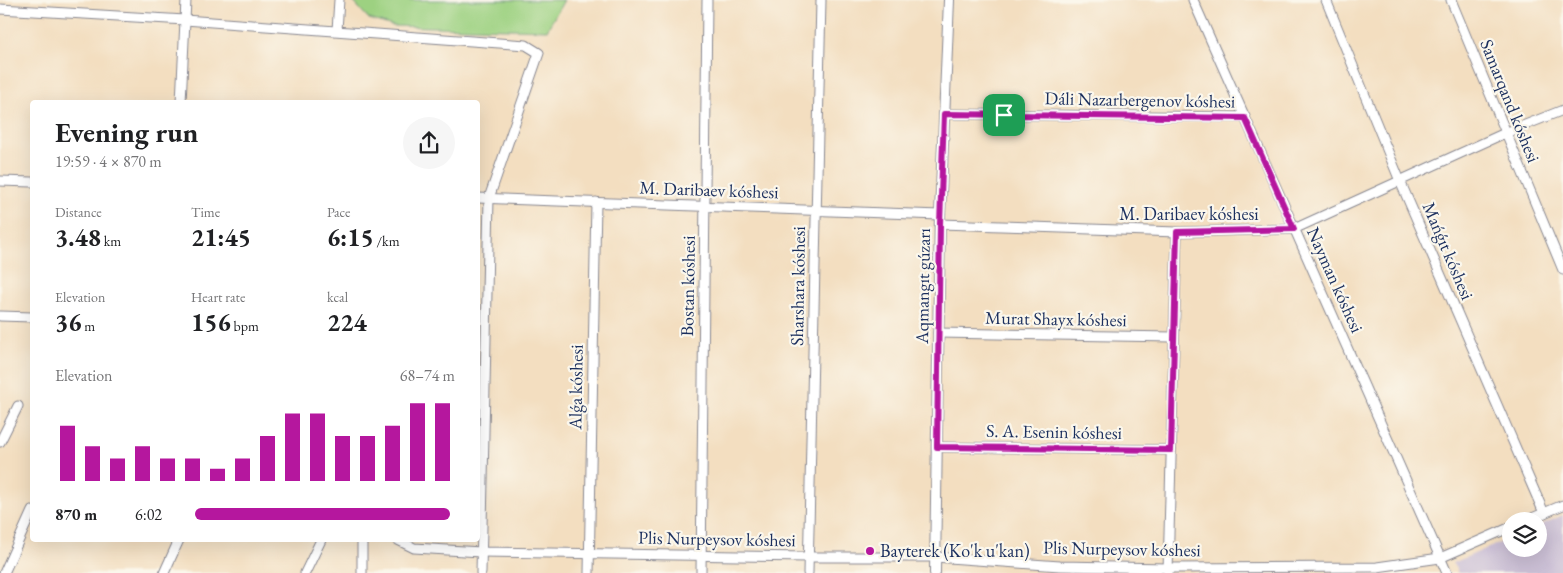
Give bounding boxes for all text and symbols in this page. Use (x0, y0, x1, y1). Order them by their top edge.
street label: Samarqand kóshesi (1475, 36, 1546, 166)
street label: Dáli Nazarbergenov kóshesi (1045, 86, 1236, 113)
pin (983, 94, 1025, 136)
icon: arrive (990, 101, 1018, 129)
text: Evening run (55, 114, 198, 150)
button: share (403, 117, 455, 169)
text: 19:59 · 4 × 870 m (55, 151, 162, 172)
street label: M. Daribaev kóshesi (639, 176, 780, 203)
street label: Mańǵıt kóshesi (1418, 199, 1480, 304)
street label: M. Daribaev kóshesi (1119, 202, 1259, 225)
text: Distance (55, 203, 102, 221)
text: Time (191, 203, 220, 221)
text: Pace (327, 203, 351, 221)
text: 3.48 (55, 221, 101, 253)
text: 21:45 (191, 221, 251, 253)
text: 6:15 (327, 221, 374, 253)
street label: Nayman kóshesi (1302, 223, 1369, 337)
street label: Sharshara kóshesi (785, 225, 810, 346)
street label: Aqmangıt gúzarı (910, 227, 935, 345)
text: km (101, 232, 121, 250)
text: /km (374, 232, 400, 250)
street label: Bostan kóshesi (675, 235, 700, 337)
text: Elevation (55, 288, 105, 306)
text: Heart rate (191, 288, 245, 306)
text: kcal (327, 288, 348, 306)
text: 36 (55, 306, 81, 338)
text: 156 (191, 306, 231, 338)
text: 224 (327, 306, 367, 338)
street label: Murat Shayx kóshesi (985, 306, 1128, 331)
text: m (81, 317, 95, 335)
text: bpm (231, 317, 259, 335)
street label: Alǵa kóshesi (563, 344, 588, 431)
text: Elevation (55, 365, 113, 386)
text: 68–74 m (400, 365, 455, 386)
street label: S. A. Esenin kóshesi (986, 419, 1123, 444)
text: 870 m (55, 504, 97, 525)
text: 6:02 (135, 504, 162, 525)
map controls (1502, 512, 1547, 557)
button: layers (1502, 512, 1547, 557)
street label: Plis Nurpeysov kóshesi (638, 526, 797, 551)
street label: Plis Nurpeysov kóshesi (1043, 536, 1202, 561)
place label: Bayterek (Ko'k u'kan) (880, 539, 1030, 562)
marker: Bayterek (Ko'k u'kan) (864, 545, 876, 557)

